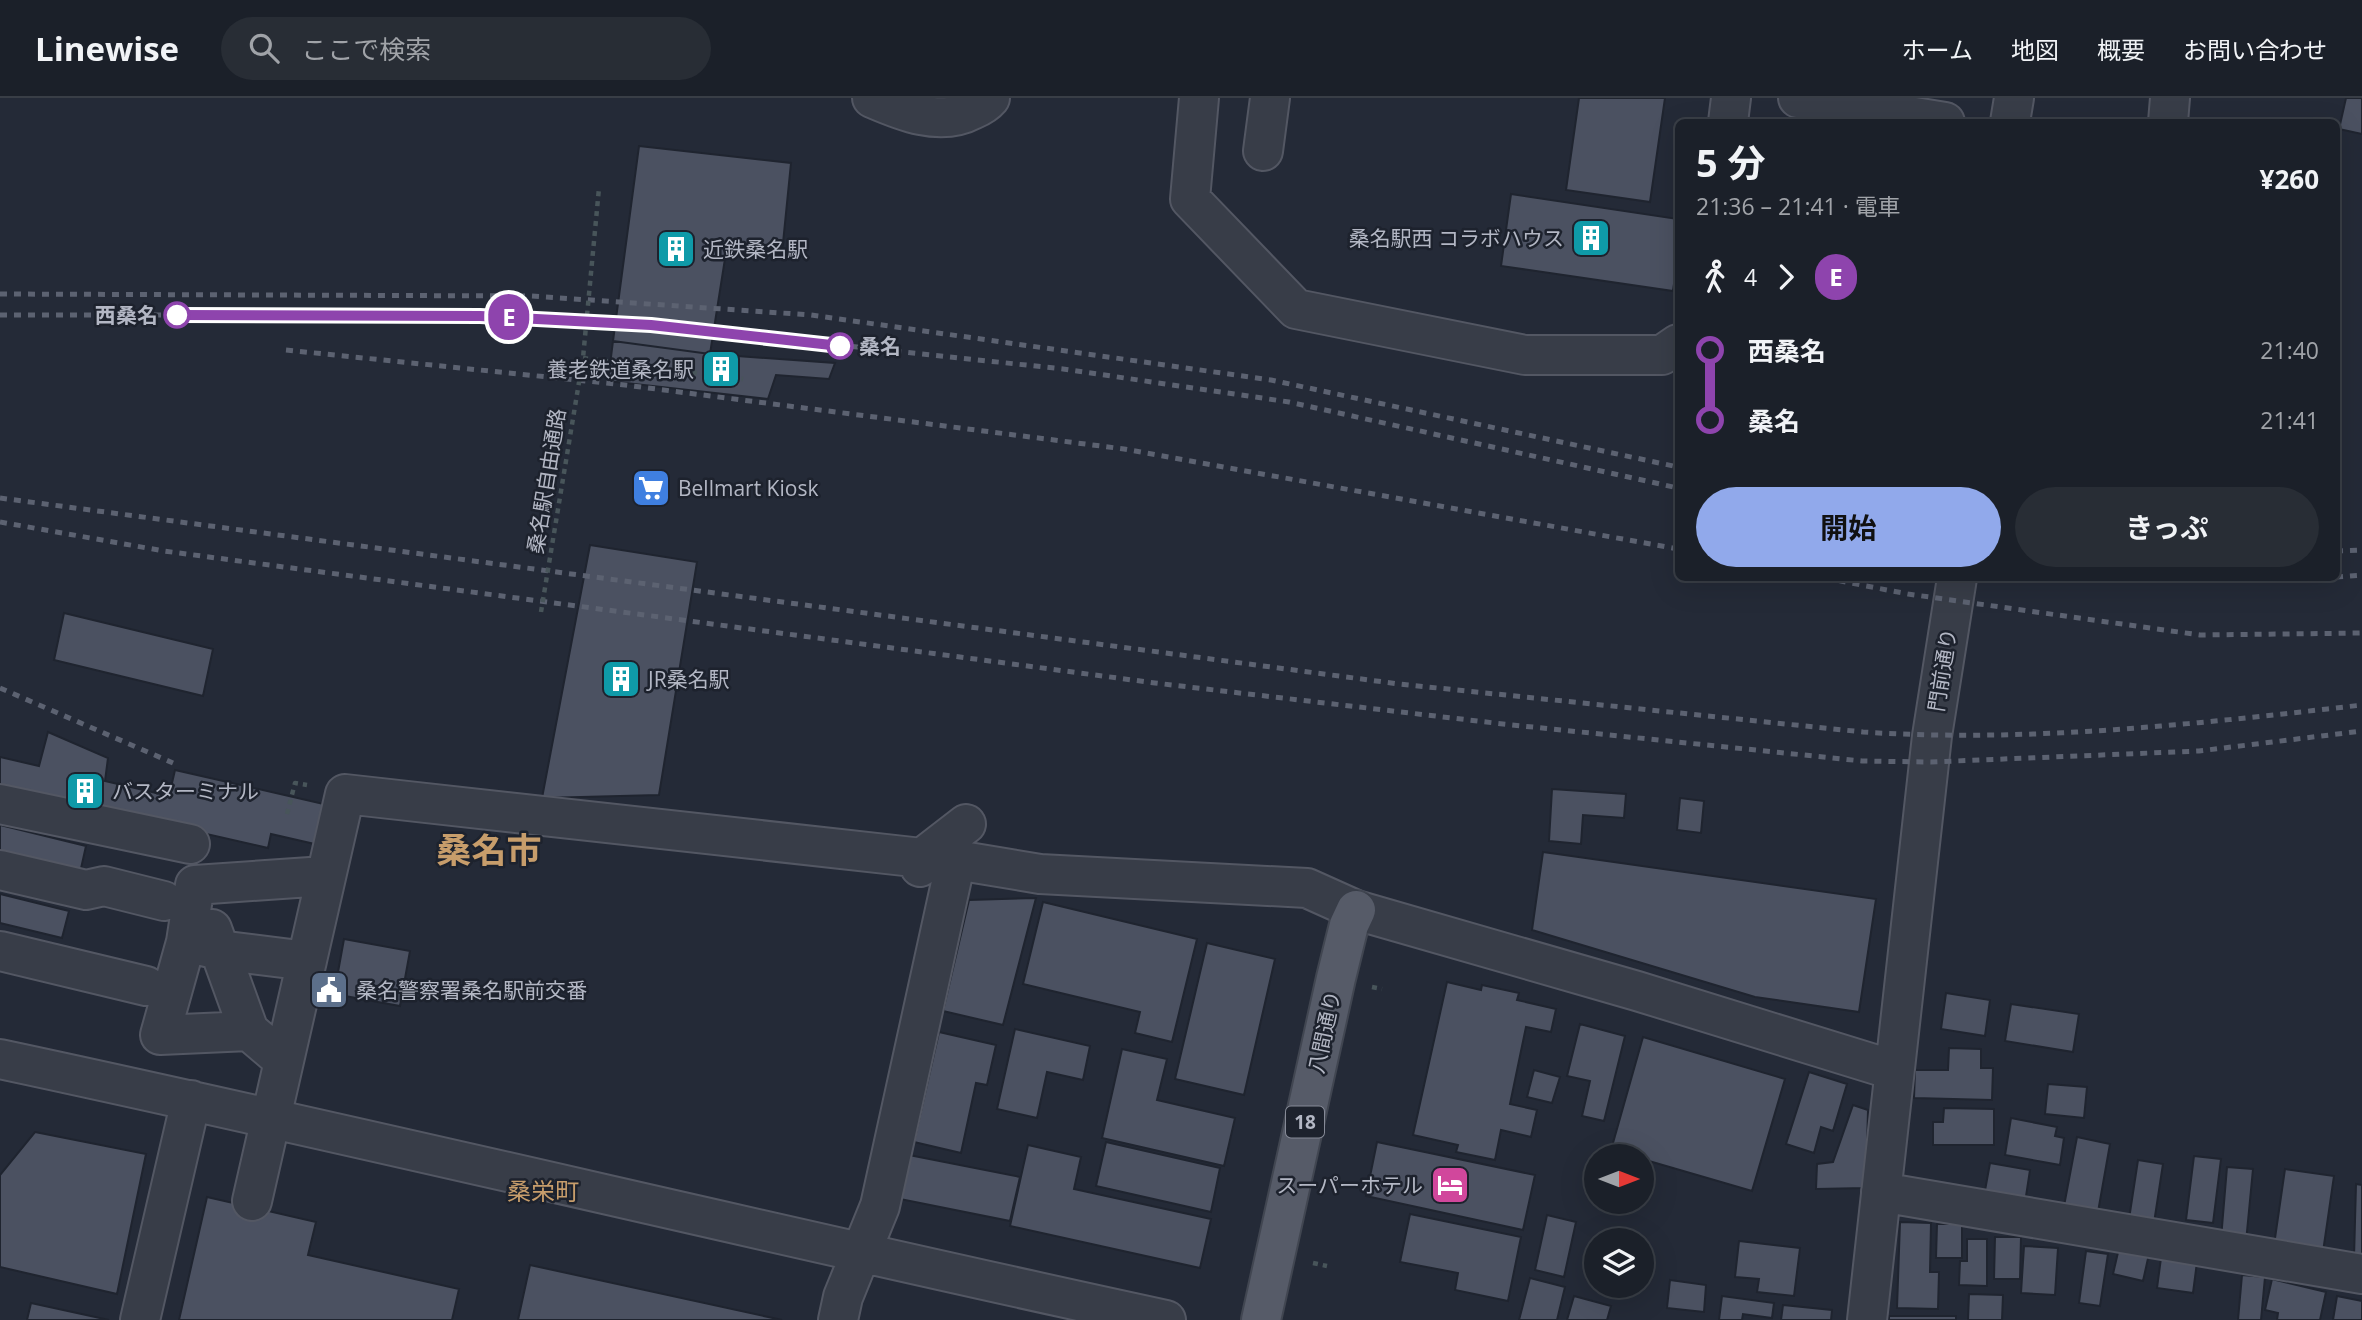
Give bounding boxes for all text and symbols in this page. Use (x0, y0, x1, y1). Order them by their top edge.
search box (221, 17, 711, 80)
text: Linewise (35, 26, 179, 71)
icon: search (245, 29, 283, 67)
text: ここで検索 (301, 31, 431, 67)
text: ホーム (1902, 33, 1973, 66)
text: 地図 (2011, 33, 2059, 66)
text: 概要 (2097, 33, 2145, 66)
text: お問い合わせ (2183, 33, 2327, 66)
text: 5 分 (1696, 136, 1766, 188)
text: ¥260 (2260, 161, 2319, 197)
text: 21:36 – 21:41 · 電車 (1696, 190, 1901, 222)
building icon: 桑名駅西 コラボハウス (1570, 217, 1612, 259)
place label: 桑名駅西 コラボハウス (1349, 224, 1564, 252)
building icon: 近鉄桑名駅 (655, 228, 697, 270)
place label: 近鉄桑名駅 (703, 235, 808, 263)
icon: walk (1696, 258, 1734, 296)
icon: forward (1767, 258, 1805, 296)
text: E (1829, 260, 1843, 293)
text: 4 (1744, 261, 1757, 293)
line badge: E (486, 294, 532, 340)
text: E (502, 300, 516, 333)
place label: 西桑名 (95, 301, 158, 329)
marker: 西桑名 (164, 302, 190, 328)
place label: 桑名 (859, 332, 901, 360)
marker: 桑名 (827, 333, 853, 359)
text: 西桑名 (1748, 333, 1826, 369)
text: 21:40 (2260, 334, 2319, 366)
building icon: 養老鉄道桑名駅 (700, 348, 742, 390)
place label: 養老鉄道桑名駅 (547, 355, 694, 383)
text: 桑名 (1748, 403, 1800, 439)
text: 21:41 (2260, 404, 2319, 436)
street label: 桑名駅自由通路 (521, 406, 571, 556)
supermarket icon: Bellmart Kiosk (630, 467, 672, 509)
place label: Bellmart Kiosk (678, 474, 818, 502)
button: 開始 (1696, 487, 2001, 567)
button: きっぷ (2015, 487, 2319, 567)
street label: 門前通り (1922, 626, 1962, 714)
building icon: JR桑名駅 (600, 658, 642, 700)
place label: JR桑名駅 (646, 665, 730, 693)
building icon: バスターミナル (64, 770, 106, 812)
place label: バスターミナル (112, 777, 259, 805)
district label: 桑名市 (436, 826, 542, 873)
public building icon: 桑名警察署桑名駅前交番 (308, 969, 350, 1011)
place label: 桑名警察署桑名駅前交番 (356, 976, 587, 1004)
street label: 八間通り (1302, 988, 1346, 1076)
road number: 18 (1286, 1106, 1324, 1138)
north arrow (1584, 1144, 1654, 1214)
map controls (1584, 1144, 1654, 1298)
hotel icon: スーパーホテル (1429, 1164, 1471, 1206)
place label: スーパーホテル (1276, 1171, 1423, 1199)
district label: 桑栄町 (507, 1174, 579, 1207)
button: layers (1584, 1228, 1654, 1298)

